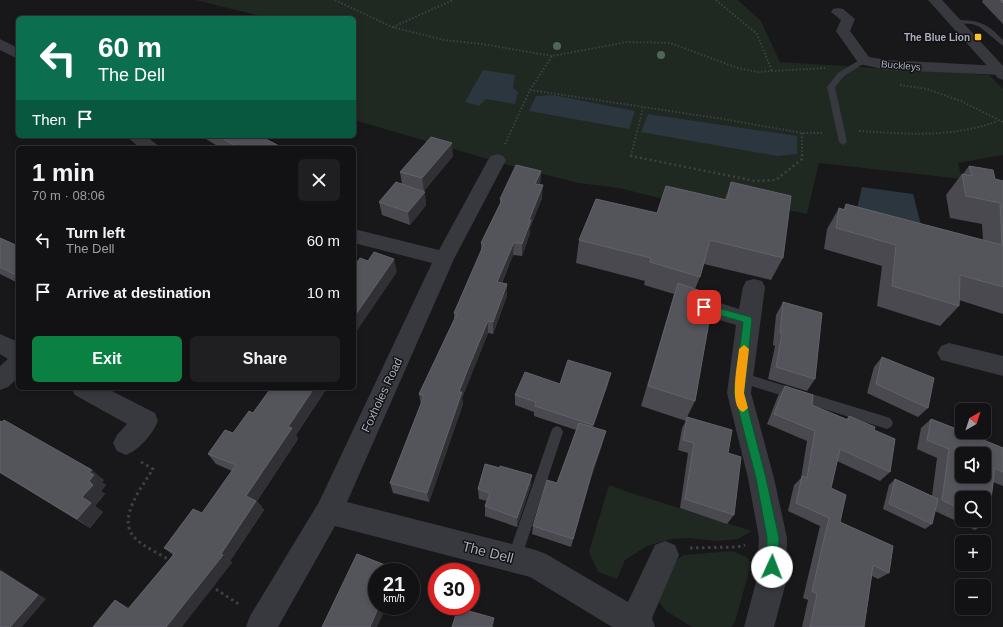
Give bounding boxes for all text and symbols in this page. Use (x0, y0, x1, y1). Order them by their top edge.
icon: left (32, 32, 84, 84)
text: 60 m (98, 32, 162, 63)
place label: The Blue Lion (904, 32, 970, 43)
marker: The Blue Lion (973, 32, 983, 42)
street label: Buckleys (881, 58, 921, 73)
text: The Dell (98, 65, 165, 85)
icon: arrive (74, 108, 96, 130)
text: Then (32, 111, 66, 128)
text: 1 min (32, 159, 95, 186)
button: close (298, 159, 340, 201)
text: 70 m · 08:06 (32, 188, 105, 203)
text: Turn left (66, 224, 125, 241)
icon: left (32, 229, 54, 251)
text: 60 m (307, 232, 340, 249)
text: The Dell (66, 241, 114, 256)
icon: arrive (32, 281, 54, 303)
text: Arrive at destination (66, 284, 211, 301)
text: 10 m (307, 284, 340, 301)
pin (687, 290, 721, 324)
icon: arrive (693, 296, 715, 318)
button: Exit (32, 336, 182, 382)
button: Share (190, 336, 340, 382)
street label: Foxholes Road (359, 355, 405, 435)
north arrow (955, 403, 991, 439)
map controls (955, 403, 991, 615)
button: sound (955, 447, 991, 483)
button: search (955, 491, 991, 527)
button: + (955, 535, 991, 571)
street label: The Dell (461, 538, 515, 566)
position arrow (751, 546, 793, 588)
speed limit sign: 30 (428, 563, 480, 615)
text: 21 (383, 573, 405, 595)
button: − (955, 579, 991, 615)
text: km/h (383, 593, 405, 604)

